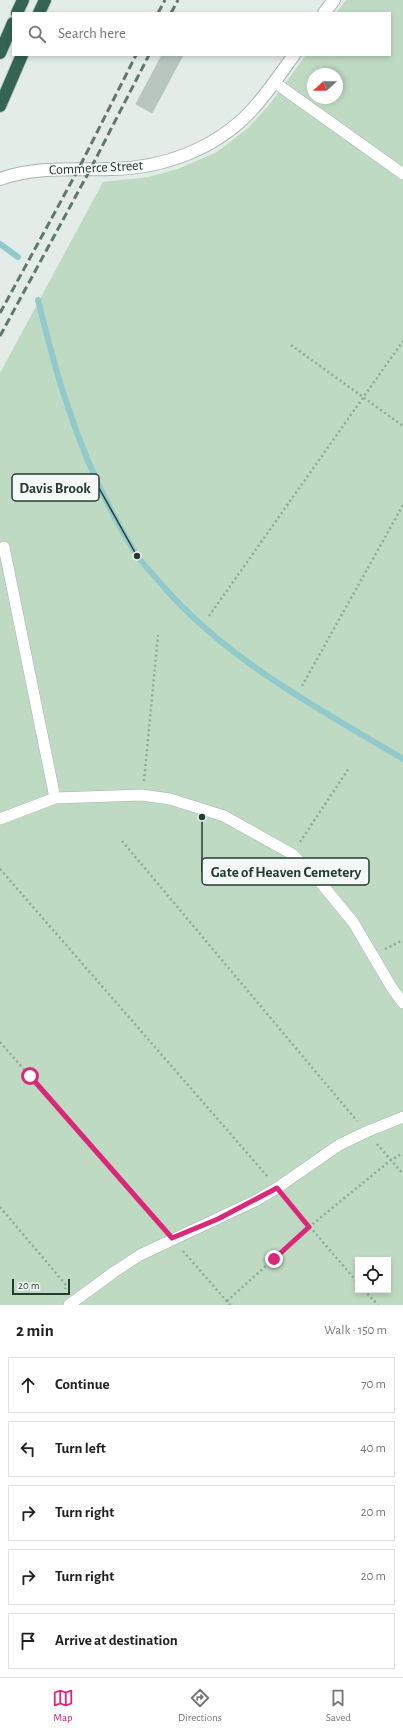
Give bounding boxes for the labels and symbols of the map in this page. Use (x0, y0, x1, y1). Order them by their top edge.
north arrow (307, 68, 343, 104)
street label: Commerce Street (49, 159, 144, 177)
callout: Davis Brook (12, 474, 99, 501)
text: Davis Brook (19, 481, 91, 496)
callout: Gate of Heaven Cemetery (202, 858, 369, 885)
text: Gate of Heaven Cemetery (211, 865, 362, 880)
route start (21, 1067, 39, 1085)
route end (265, 1250, 283, 1268)
scale bar (12, 1277, 70, 1296)

